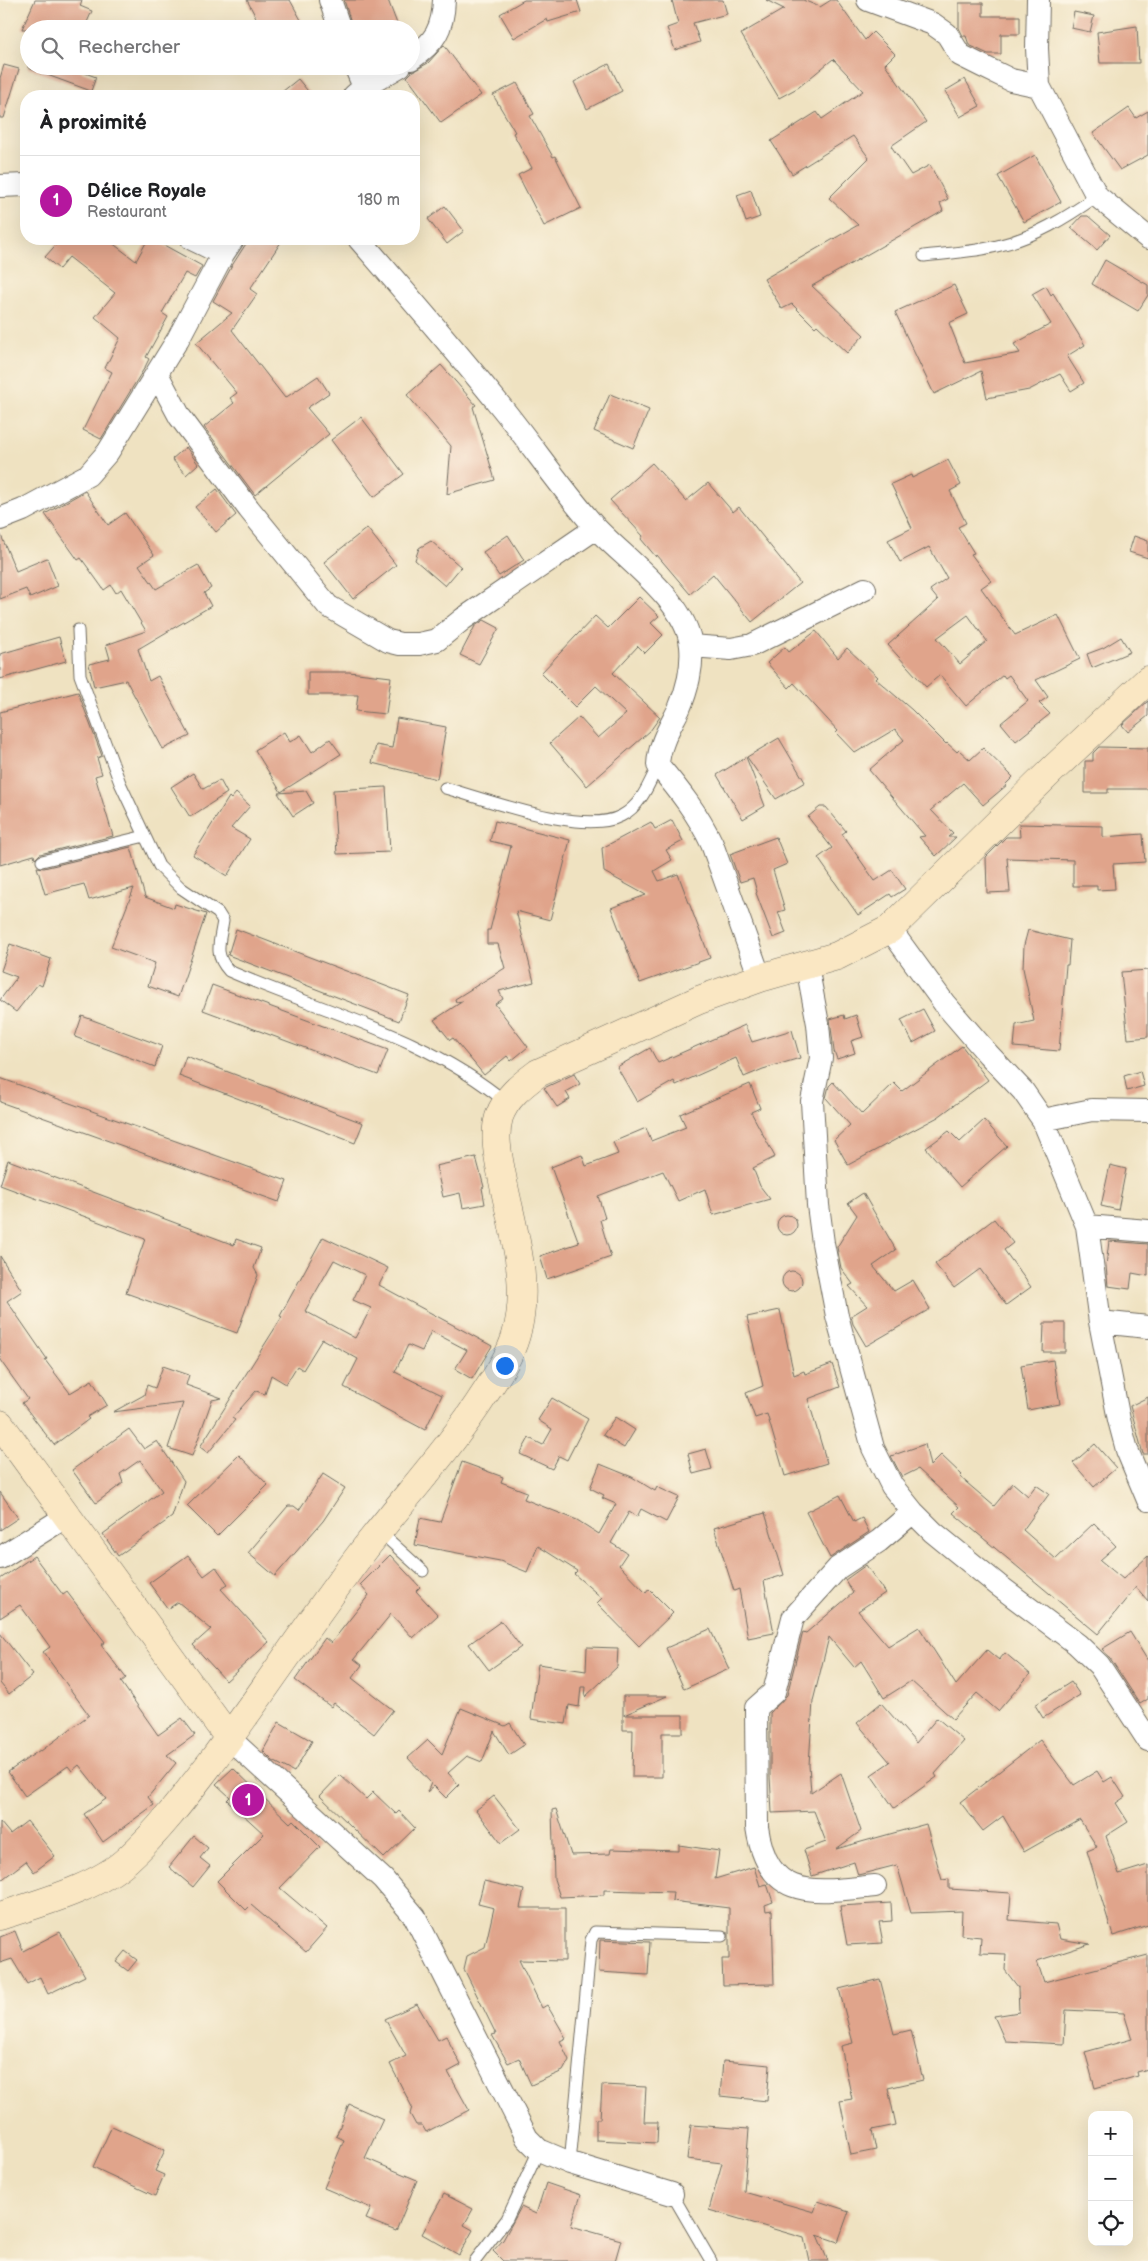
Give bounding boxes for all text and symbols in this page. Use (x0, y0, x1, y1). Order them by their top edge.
search box (20, 20, 420, 75)
icon: search (38, 34, 66, 62)
text: Rechercher (78, 36, 180, 59)
text: À proximité (40, 110, 147, 135)
text: Délice Royale (87, 180, 206, 203)
text: 1 (53, 191, 59, 210)
text: 180 m (358, 191, 400, 210)
text: Restaurant (87, 203, 167, 222)
your location (492, 1353, 518, 1379)
pin: 1 (232, 1781, 264, 1819)
map controls (1088, 2111, 1133, 2246)
button: + (1088, 2111, 1133, 2156)
button: − (1088, 2156, 1133, 2201)
button: locate (1088, 2201, 1133, 2246)

